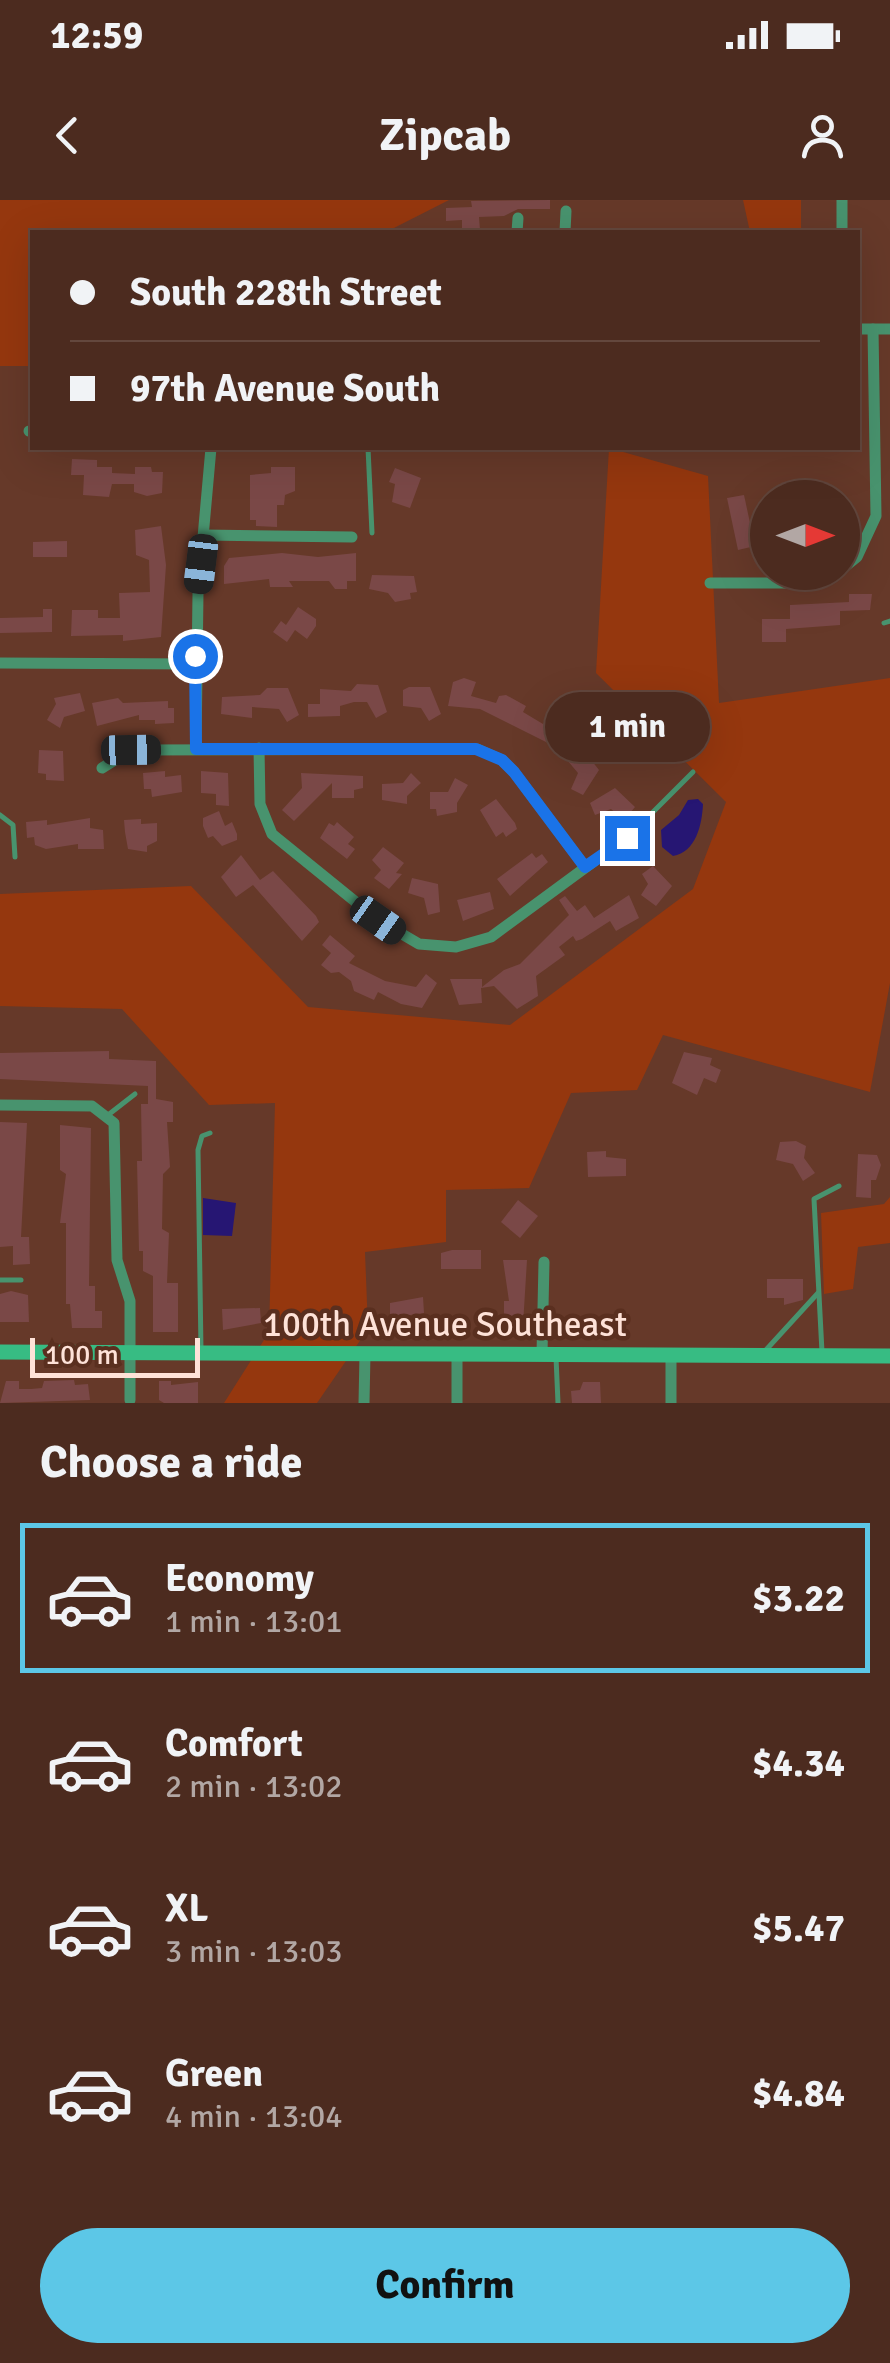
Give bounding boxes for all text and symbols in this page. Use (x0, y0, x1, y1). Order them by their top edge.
text: 12:59 (50, 12, 143, 59)
icon: back (40, 108, 95, 163)
text: Zipcab (379, 108, 511, 163)
icon: person (795, 108, 850, 163)
text: South 228th Street (130, 269, 442, 316)
text: 97th Avenue South (130, 365, 440, 412)
north arrow (750, 480, 860, 590)
map controls (750, 480, 860, 590)
car (182, 532, 220, 596)
route start (173, 634, 218, 679)
callout: 1 min (544, 693, 710, 763)
text: 1 min (589, 707, 666, 746)
car (101, 734, 161, 766)
route end (605, 816, 650, 861)
car (345, 891, 411, 949)
street label: 100th Avenue Southeast (263, 1303, 627, 1346)
scale bar (30, 1333, 200, 1378)
text: 100 m (45, 1338, 119, 1372)
text: Choose a ride (40, 1435, 303, 1490)
icon: car (45, 1553, 135, 1643)
text: Economy (165, 1555, 314, 1602)
text: $3.22 (752, 1575, 845, 1622)
text: 1 min · 13:01 (165, 1602, 343, 1641)
icon: car (45, 1718, 135, 1808)
text: Comfort (165, 1720, 303, 1767)
text: $4.34 (752, 1740, 845, 1787)
text: 2 min · 13:02 (165, 1767, 343, 1806)
icon: car (45, 1883, 135, 1973)
text: XL (165, 1885, 208, 1932)
text: $5.47 (752, 1905, 845, 1952)
text: 3 min · 13:03 (165, 1932, 343, 1971)
icon: car (45, 2048, 135, 2138)
text: Green (165, 2050, 263, 2097)
text: $4.84 (752, 2070, 845, 2117)
text: 4 min · 13:04 (165, 2097, 343, 2136)
button: Confirm (40, 2228, 850, 2343)

